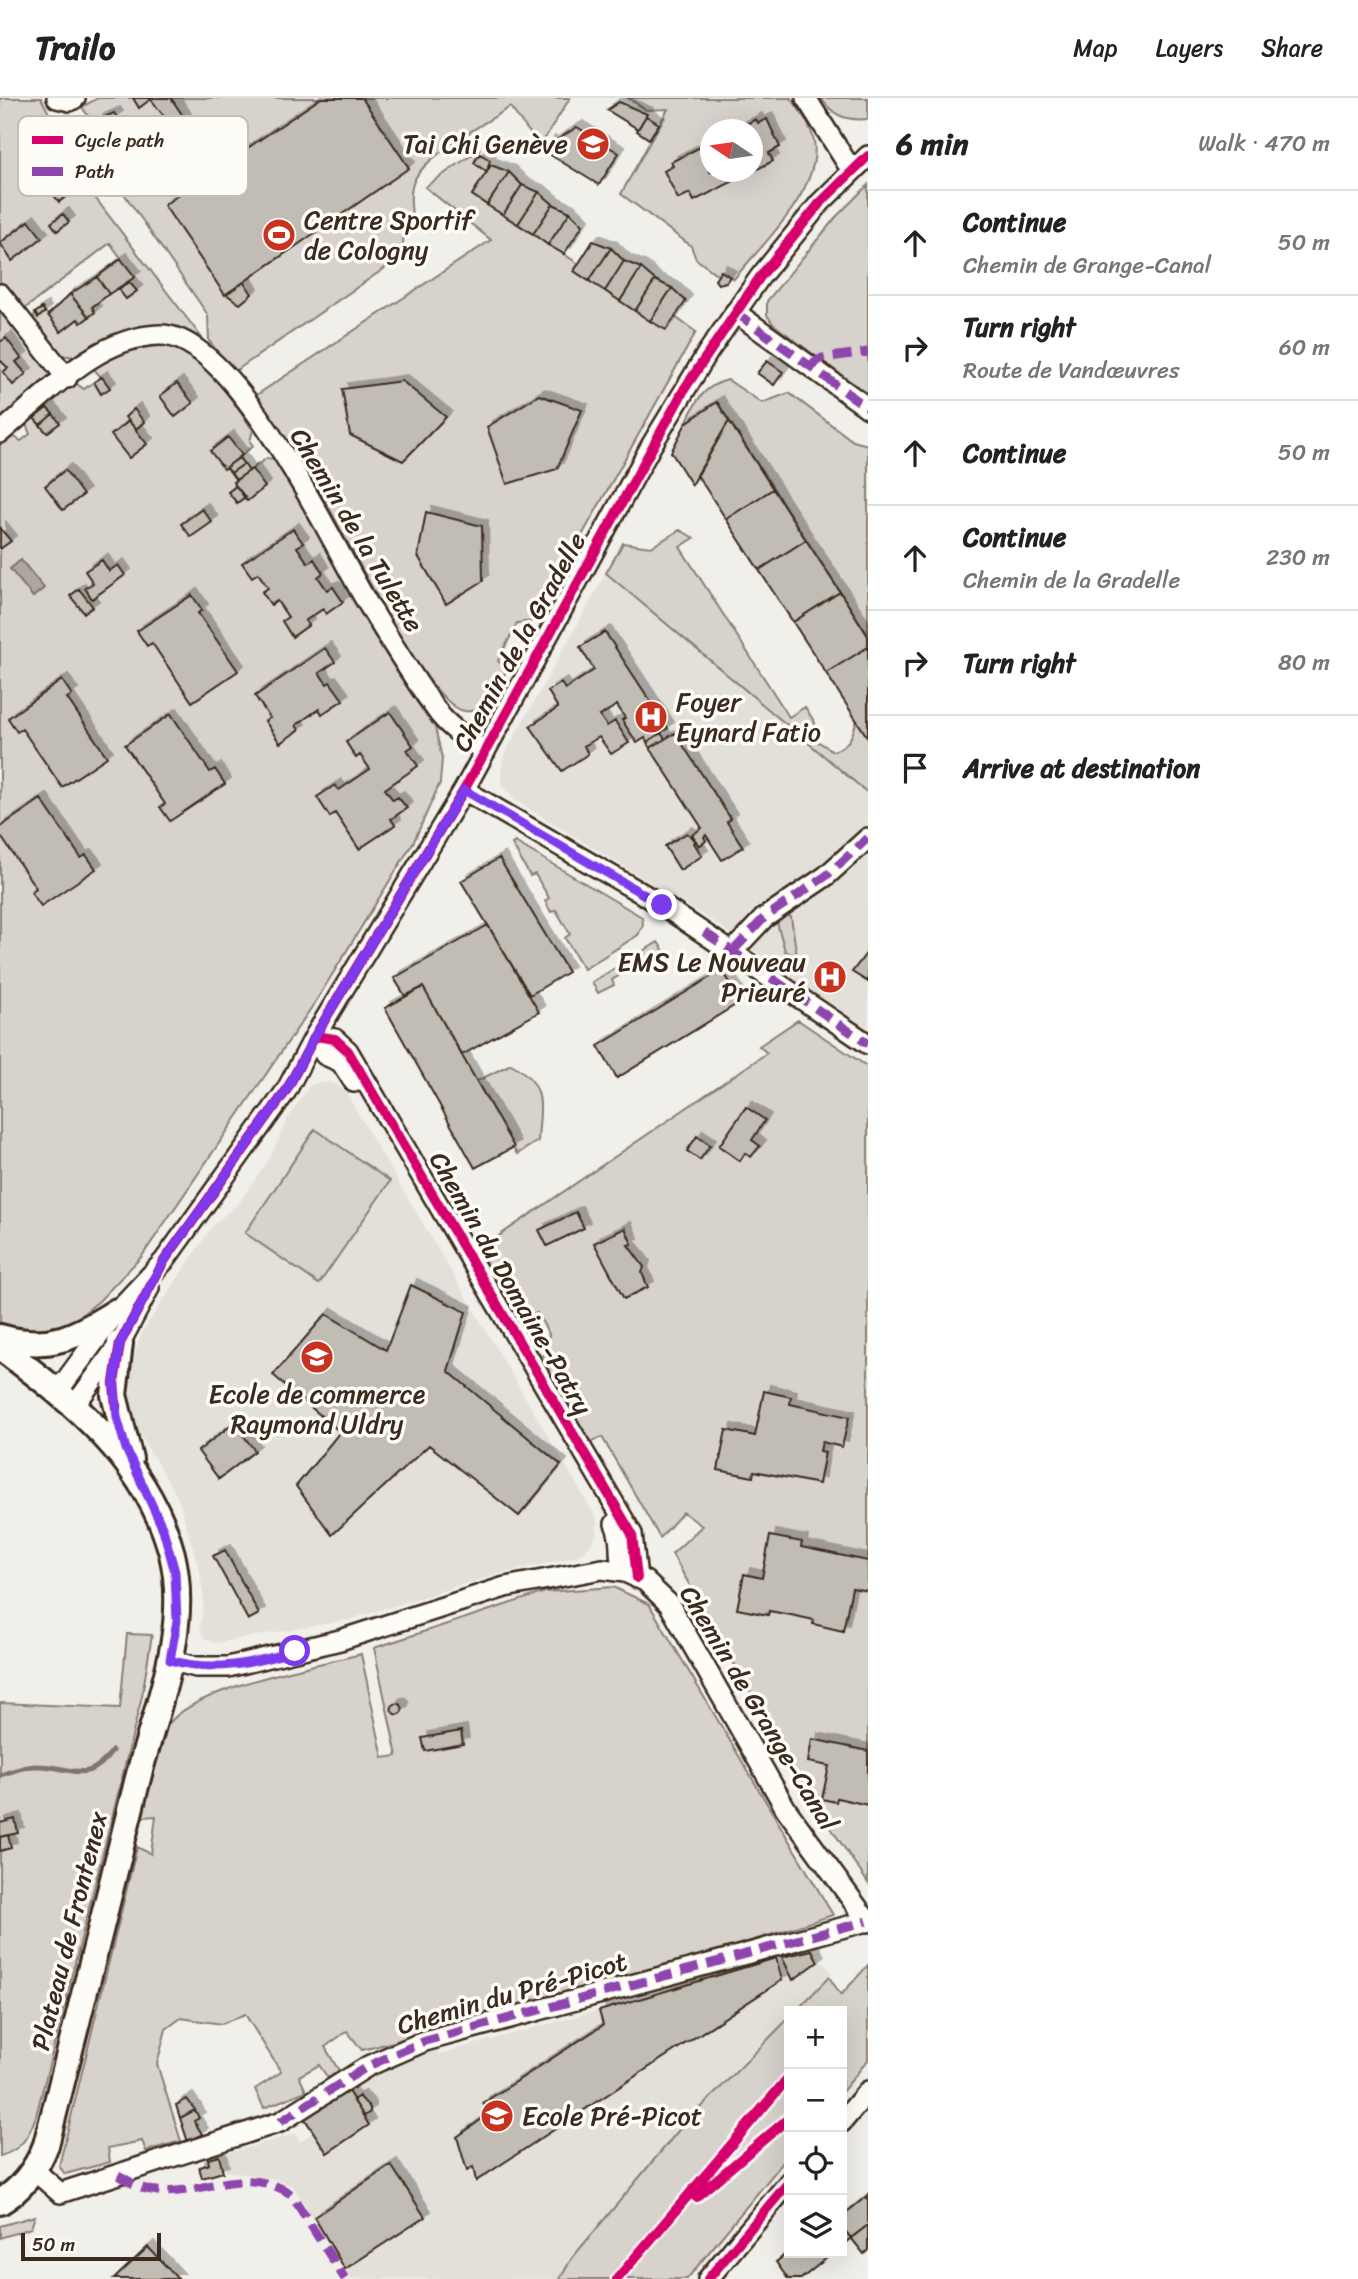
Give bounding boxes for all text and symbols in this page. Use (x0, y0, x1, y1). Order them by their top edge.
text: Trailo (35, 19, 115, 77)
text: Map (1073, 27, 1118, 69)
text: Layers (1156, 27, 1223, 69)
text: Share (1261, 27, 1323, 69)
legend (18, 116, 248, 196)
text: 6 min (896, 117, 968, 171)
north arrow (700, 119, 763, 182)
place label: Tai Chi Genève (403, 121, 568, 167)
text: Walk · 470 m (1198, 123, 1330, 164)
text: Cycle path (75, 124, 164, 157)
school or university icon: Tai Chi Genève (574, 125, 612, 163)
text: Path (75, 155, 114, 188)
place label: Centre Sportif de Cologny (304, 197, 476, 273)
text: Continue (963, 199, 1066, 245)
sports icon: Centre Sportif de Cologny (260, 216, 298, 254)
text: 50 m (1278, 222, 1330, 263)
icon: ahead (896, 224, 934, 262)
text: Chemin de Grange-Canal (963, 245, 1211, 286)
text: Turn right (963, 304, 1076, 350)
text: 60 m (1279, 327, 1330, 368)
icon: right (896, 329, 934, 367)
text: Route de Vandœuvres (963, 350, 1179, 391)
street label: Chemin de la Tulette (277, 419, 437, 641)
text: Continue (963, 430, 1066, 476)
text: 50 m (1278, 432, 1330, 473)
icon: ahead (896, 434, 934, 472)
text: Continue (963, 514, 1066, 560)
street label: Chemin de la Gradelle (439, 523, 599, 761)
text: 230 m (1266, 537, 1330, 578)
icon: ahead (896, 539, 934, 577)
text: Chemin de la Gradelle (963, 560, 1180, 601)
text: Turn right (963, 640, 1076, 686)
text: 80 m (1278, 642, 1330, 683)
icon: right (896, 644, 934, 682)
place label: Foyer Eynard Fatio (676, 679, 821, 755)
hospital icon: Foyer Eynard Fatio (632, 698, 670, 736)
text: Arrive at destination (963, 745, 1200, 791)
icon: arrive (896, 749, 934, 787)
route end (646, 889, 677, 920)
place label: EMS Le Nouveau Prieuré (618, 939, 806, 1015)
hospital icon: EMS Le Nouveau Prieuré (811, 958, 849, 996)
street label: Chemin du Domaine-Patry (417, 1142, 606, 1424)
school or university icon: Ecole de commerce Raymond Uldry (298, 1338, 336, 1376)
place label: Ecole de commerce Raymond Uldry (209, 1371, 426, 1447)
street label: Chemin de Grange-Canal (667, 1576, 851, 1841)
route start (279, 1635, 310, 1666)
street label: Plateau de Frontenex (17, 1806, 121, 2055)
street label: Chemin du Pré-Picot (392, 1938, 632, 2048)
map controls (784, 2006, 847, 2258)
button: + (784, 2006, 847, 2069)
button: − (784, 2069, 847, 2132)
place label: Ecole Pré-Picot (522, 2093, 702, 2139)
school or university icon: Ecole Pré-Picot (478, 2097, 516, 2135)
button: locate (784, 2132, 847, 2195)
button: layers (784, 2195, 847, 2258)
text: 50 m (32, 2228, 75, 2261)
scale bar (21, 2230, 161, 2262)

